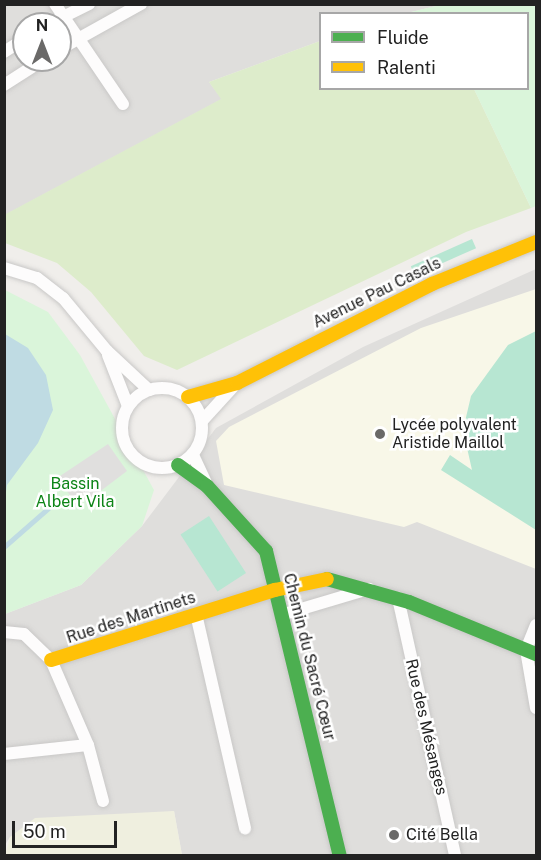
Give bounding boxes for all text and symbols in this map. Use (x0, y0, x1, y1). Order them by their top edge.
north arrow (12, 12, 72, 72)
legend (319, 12, 529, 90)
text: N (36, 16, 48, 35)
text: Fluide (377, 27, 429, 48)
text: Ralenti (377, 57, 436, 78)
street label: Avenue Pau Casals (310, 254, 444, 332)
place label: Lycée polyvalent Aristide Maillol (392, 415, 517, 453)
marker: Lycée polyvalent Aristide Maillol (373, 427, 387, 441)
park label: Bassin Albert Vila (35, 474, 115, 512)
street label: Chemin du Sacré Cœur (279, 571, 339, 743)
street label: Rue des Martinets (64, 588, 198, 648)
street label: Rue des Mésanges (401, 657, 451, 797)
scale bar (15, 809, 120, 847)
text: 50 m (23, 821, 66, 842)
place label: Cité Bella (406, 825, 478, 845)
marker: Cité Bella (387, 828, 401, 842)

